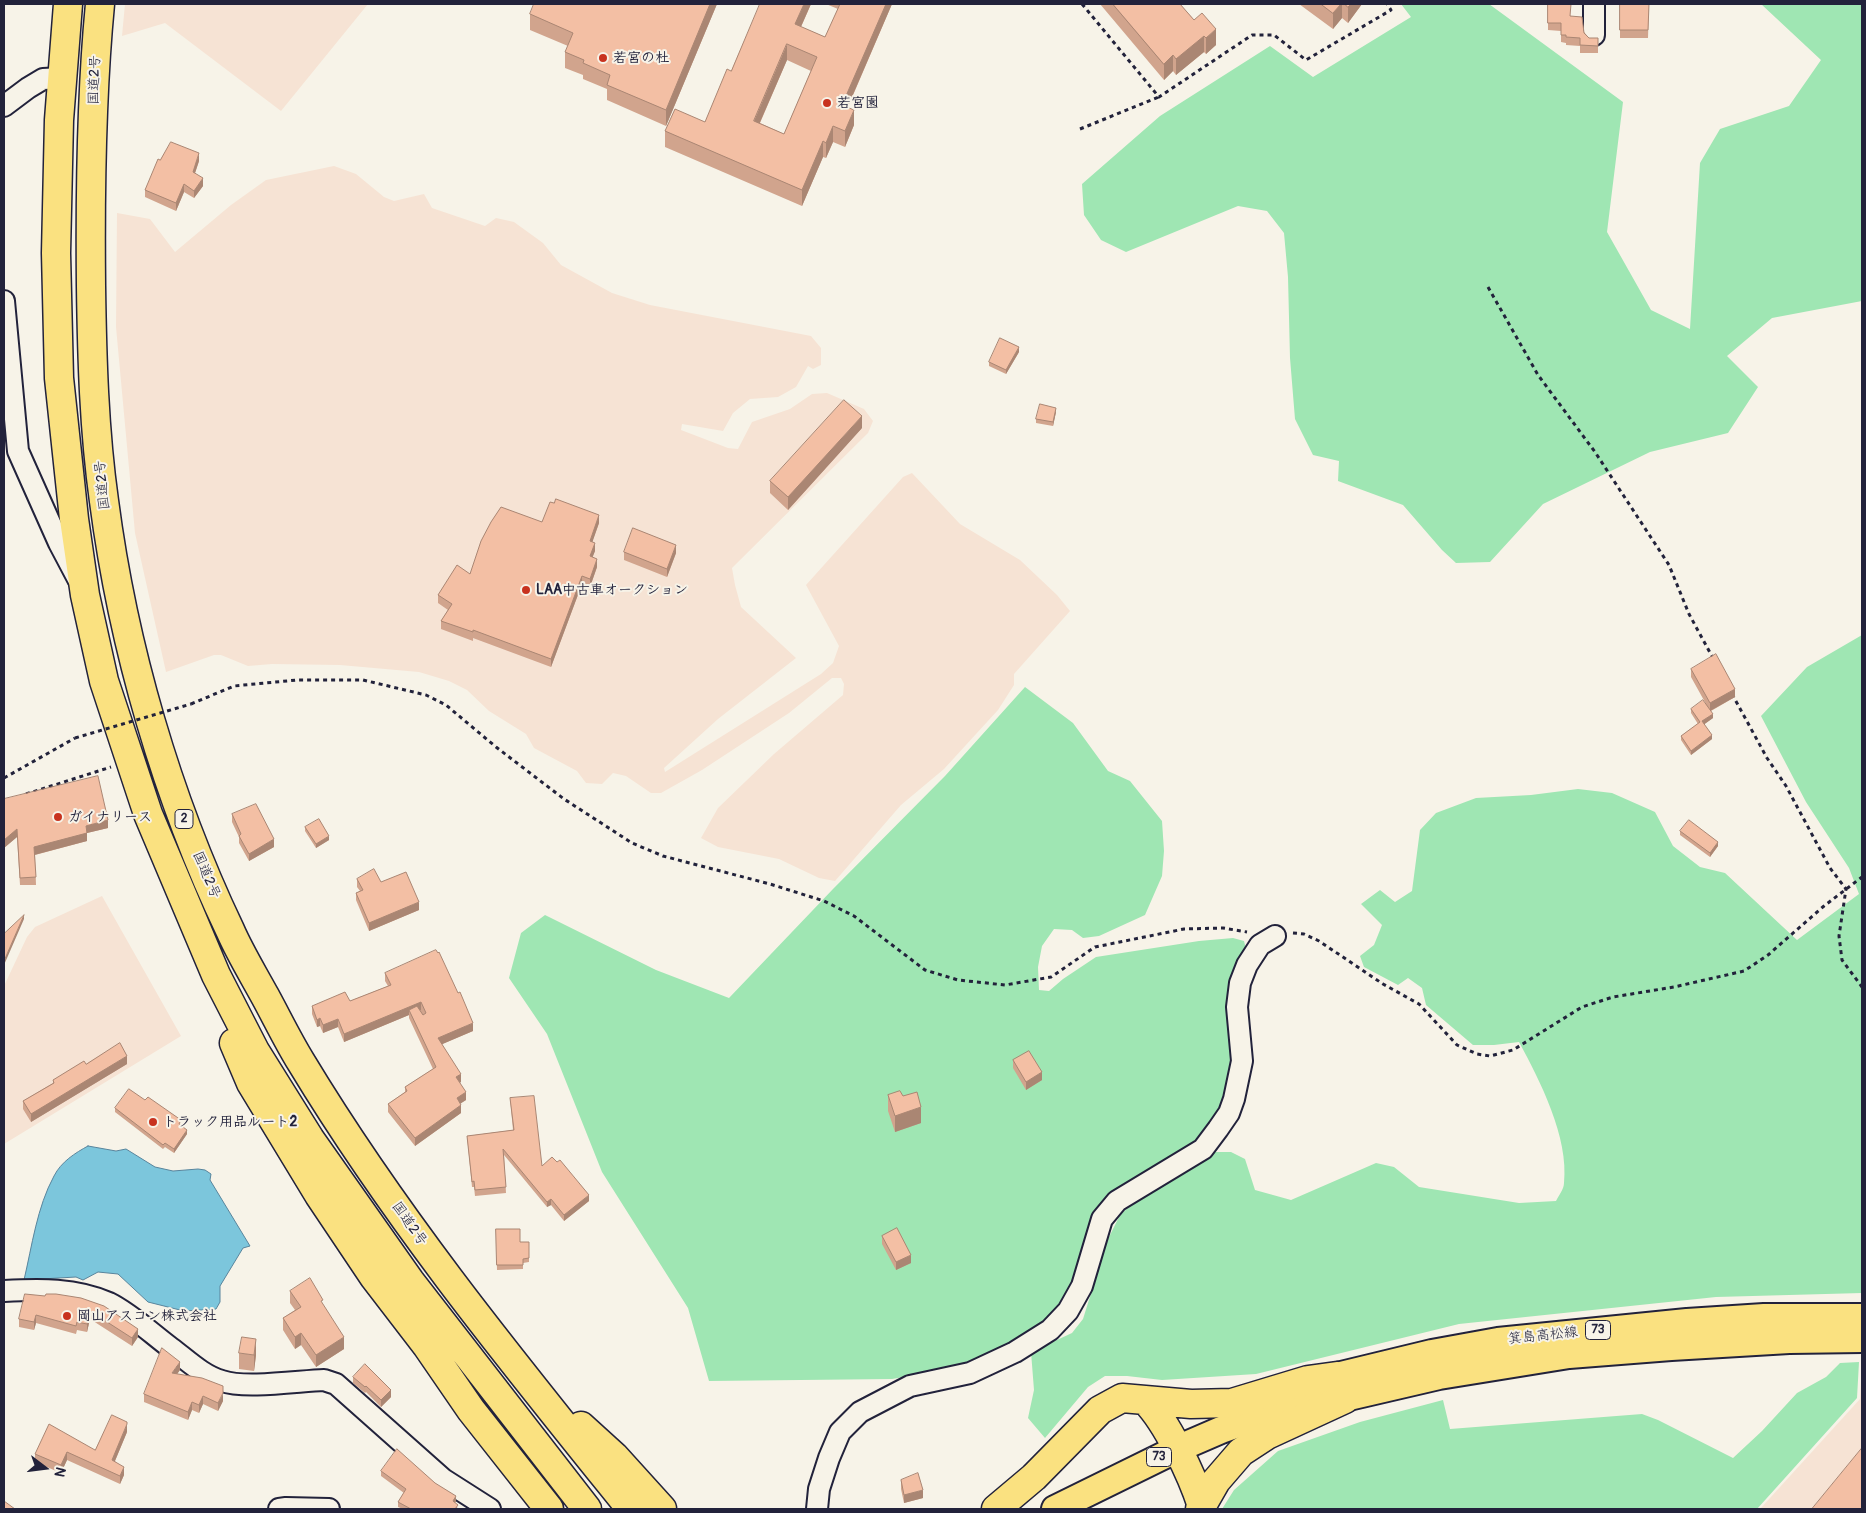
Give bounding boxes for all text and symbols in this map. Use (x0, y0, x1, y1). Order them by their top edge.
place label: 若宮の杜 (613, 50, 669, 66)
marker: 若宮の杜 (597, 52, 609, 64)
street label: 国道2号 (86, 55, 104, 105)
place label: 若宮園 (837, 95, 879, 111)
marker: 若宮園 (821, 97, 833, 109)
street label: 国道2号 (92, 459, 114, 511)
place label: LAA中古車オークション (536, 582, 688, 598)
marker: LAA中古車オークション (520, 584, 532, 596)
place label: ガイナリース (68, 809, 152, 825)
road number: 2 (175, 810, 193, 829)
marker: ガイナリース (52, 811, 64, 823)
street label: 国道2号 (189, 849, 223, 901)
place label: トラック用品ルート2 (163, 1114, 297, 1130)
marker: トラック用品ルート2 (147, 1116, 159, 1128)
street label: 国道2号 (388, 1199, 430, 1249)
place label: 岡山アスコン株式会社 (77, 1308, 217, 1324)
marker: 岡山アスコン株式会社 (61, 1310, 73, 1322)
road number: 73 (1586, 1320, 1610, 1340)
street label: 箕島高松線 (1507, 1324, 1579, 1348)
north arrow (20, 1443, 70, 1493)
road number: 73 (1146, 1448, 1172, 1466)
text: N (51, 1465, 69, 1479)

